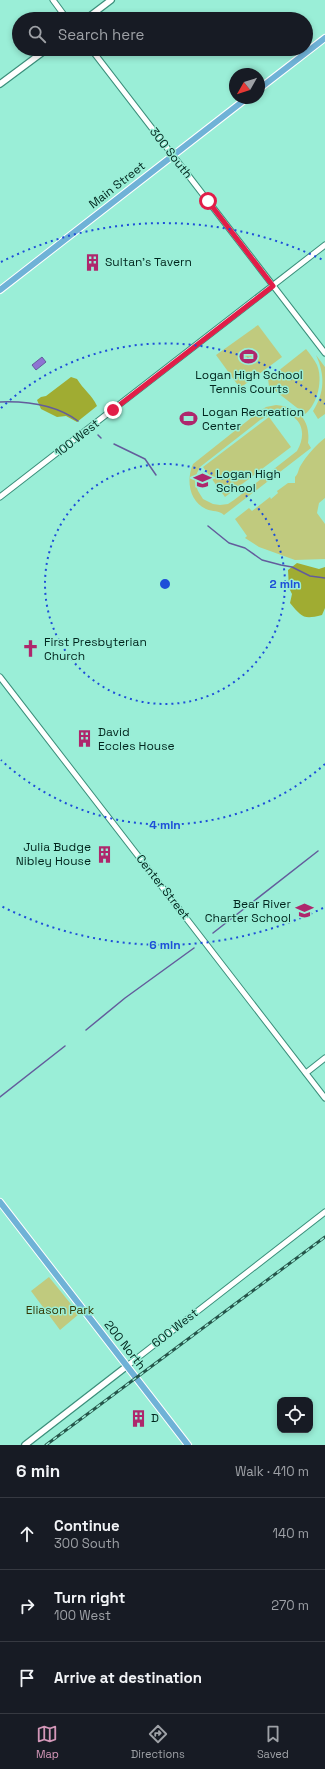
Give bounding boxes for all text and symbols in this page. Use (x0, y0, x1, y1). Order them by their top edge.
search box (12, 12, 313, 56)
icon: search (26, 23, 48, 45)
text: Search here (58, 25, 144, 44)
north arrow (229, 68, 265, 104)
street label: 300 South (146, 124, 196, 182)
street label: Main Street (86, 158, 148, 212)
route start (199, 192, 217, 210)
building icon: Sultan's Tavern (82, 252, 102, 272)
place label: Sultan's Tavern (105, 254, 192, 270)
sports icon: Logan High School Tennis Courts (239, 346, 259, 366)
place label: Logan High School Tennis Courts (195, 367, 303, 397)
route end (104, 401, 122, 419)
place label: Logan Recreation Center (202, 404, 304, 434)
sports icon: Logan Recreation Center (179, 409, 199, 429)
street label: 100 West (51, 416, 103, 460)
place label: Logan High School (216, 466, 281, 496)
school or university icon: Logan High School (193, 471, 213, 491)
text: 2 min (269, 576, 301, 592)
centre of rings (158, 577, 172, 591)
place label: First Presbyterian Church (44, 634, 147, 664)
church icon: First Presbyterian Church (21, 639, 41, 659)
place label: David Eccles House (98, 724, 175, 754)
building icon: David Eccles House (75, 729, 95, 749)
text: 4 min (149, 817, 181, 833)
place label: Julia Budge Nibley House (16, 839, 91, 869)
building icon: Julia Budge Nibley House (94, 844, 114, 864)
street label: Center Street (132, 851, 194, 923)
place label: Bear River Charter School (205, 896, 291, 926)
school or university icon: Bear River Charter School (294, 901, 314, 921)
text: 6 min (149, 937, 181, 953)
park label: Eliason Park (26, 1302, 95, 1318)
street label: 600 West (148, 1305, 202, 1351)
street label: 200 North (101, 1317, 149, 1373)
map controls (277, 1397, 313, 1433)
button: locate (277, 1397, 313, 1433)
building icon: D (128, 1408, 148, 1428)
place label: D (151, 1410, 159, 1426)
text: 6 min (16, 1460, 60, 1482)
text: Walk · 410 m (235, 1463, 309, 1480)
text: Continue (54, 1516, 120, 1535)
icon: ahead (16, 1523, 38, 1545)
text: 140 m (273, 1525, 309, 1542)
text: 300 South (54, 1535, 120, 1552)
text: Turn right (54, 1588, 125, 1607)
icon: right (16, 1595, 38, 1617)
text: 270 m (271, 1597, 309, 1614)
text: 100 West (54, 1607, 111, 1624)
icon: arrive (16, 1667, 38, 1689)
text: Arrive at destination (54, 1668, 202, 1687)
tab: Map (36, 1723, 59, 1761)
tab: Directions (131, 1723, 185, 1761)
tab: Saved (257, 1723, 289, 1761)

